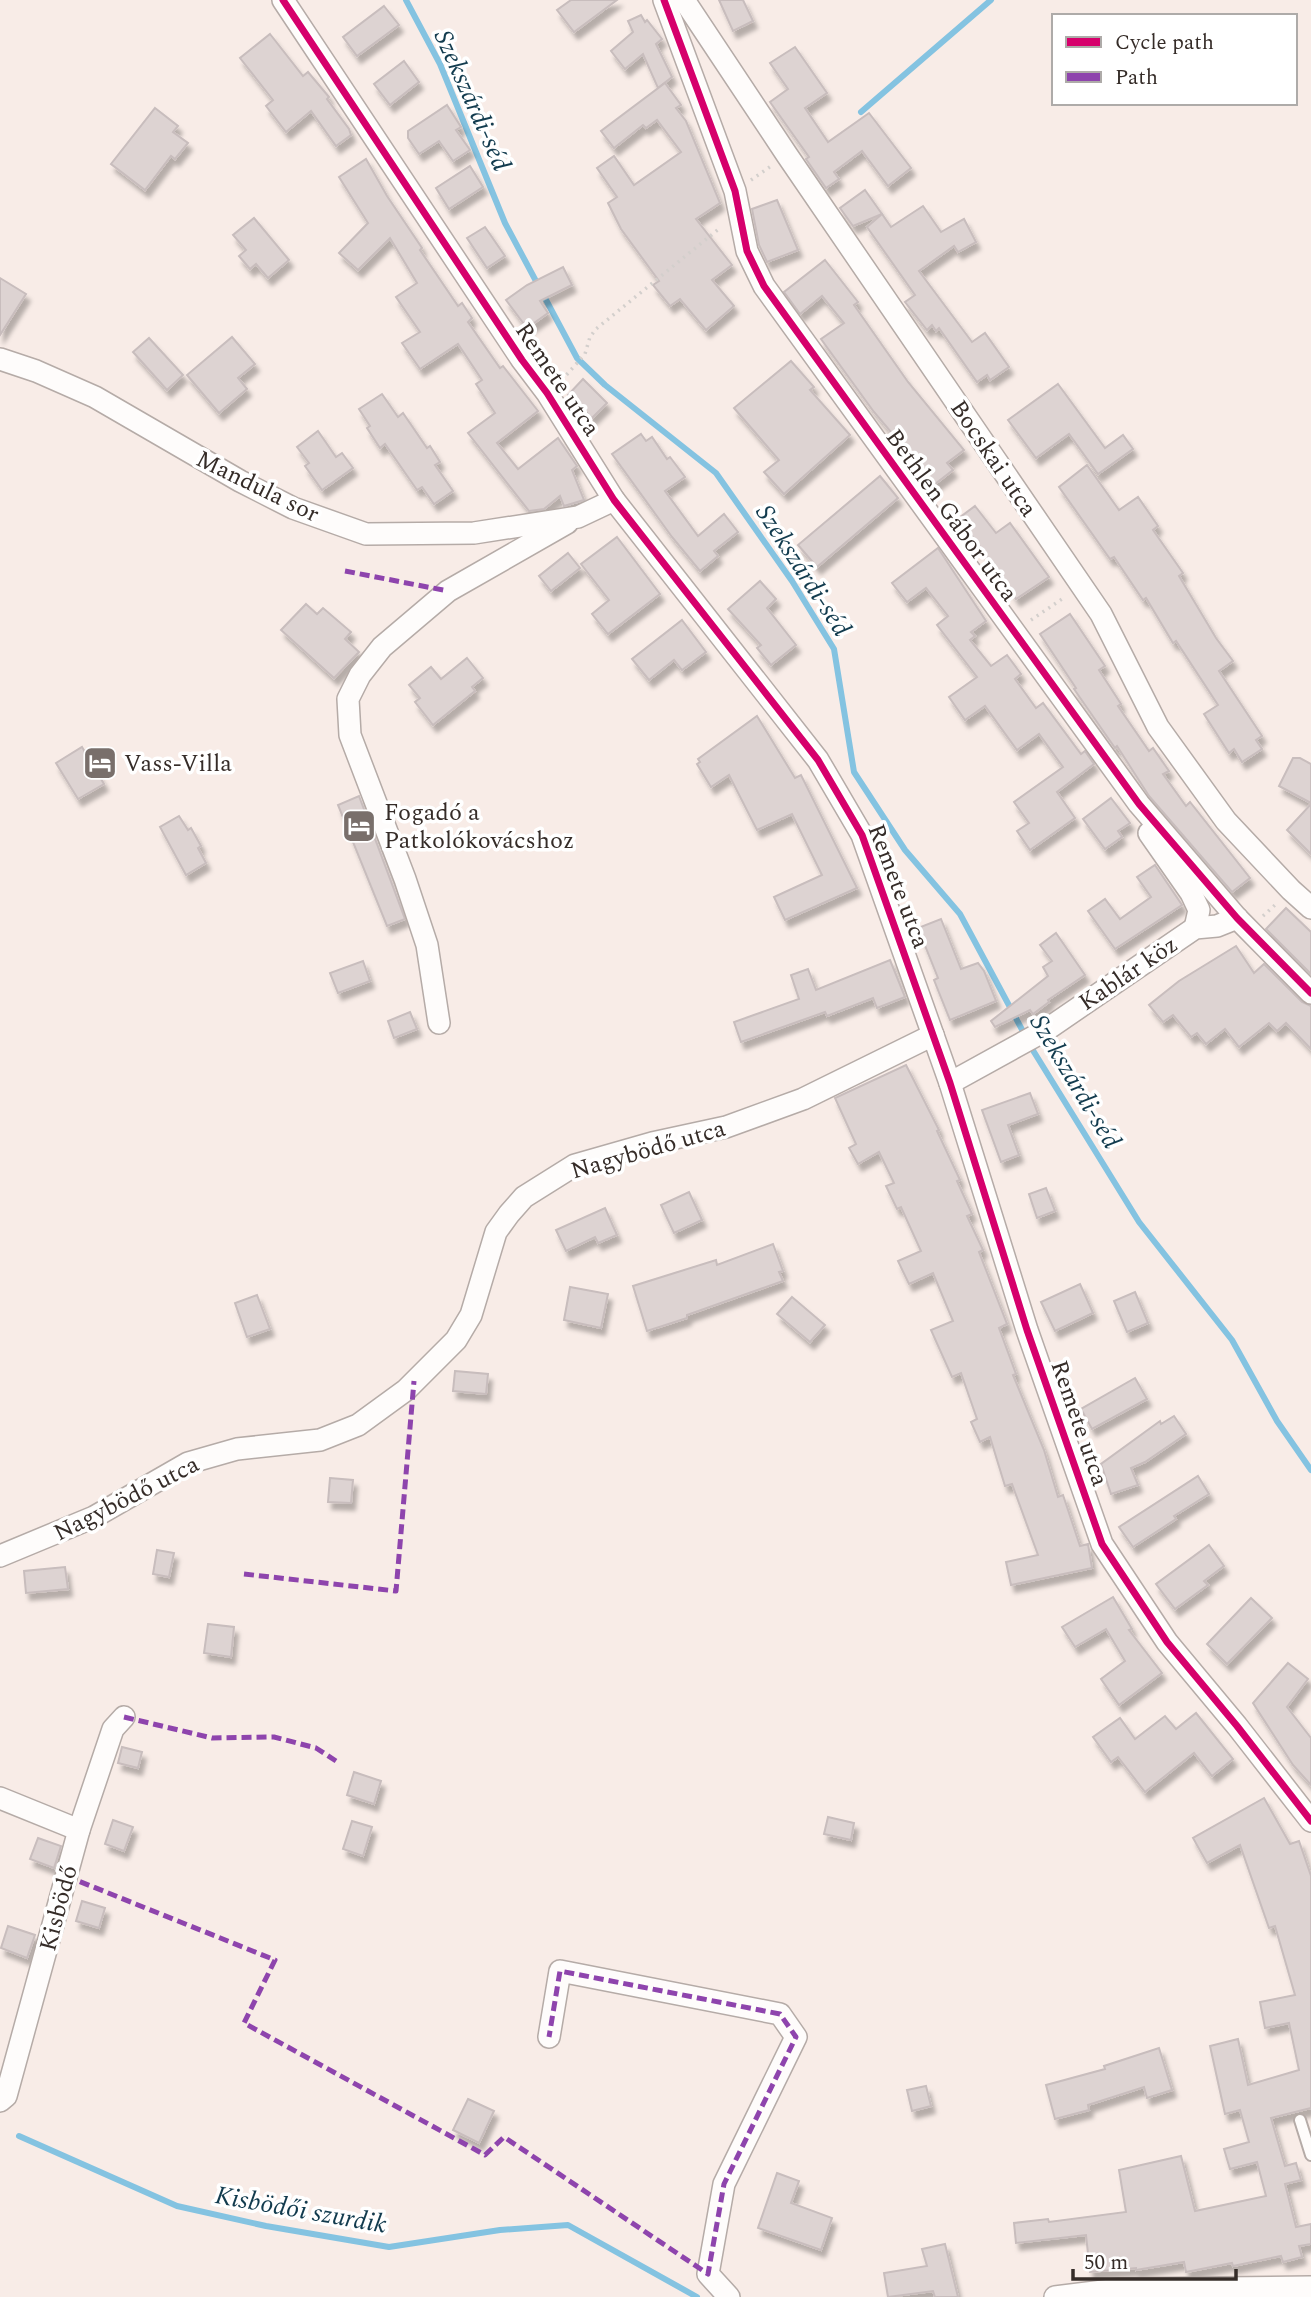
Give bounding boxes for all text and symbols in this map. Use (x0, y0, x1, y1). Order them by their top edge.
legend (1052, 14, 1297, 105)
water label: Szekszárdi-séd (423, 23, 521, 178)
text: Cycle path (1115, 27, 1214, 59)
text: Path (1115, 62, 1158, 94)
street label: Remete utca (506, 315, 609, 444)
street label: Bocskai utca (941, 393, 1046, 525)
street label: Bethlen Gábor utca (876, 422, 1026, 610)
street label: Mandula sor (190, 442, 325, 532)
water label: Szekszárdi-séd (745, 496, 861, 645)
hotel icon: Vass-Villa (81, 744, 119, 782)
place label: Vass-Villa (124, 746, 232, 782)
place label: Fogadó a Patkolókovácshoz (384, 795, 574, 859)
hotel icon: Fogadó a Patkolókovácshoz (340, 807, 378, 845)
street label: Remete utca (858, 819, 938, 954)
street label: Kablár köz (1072, 927, 1186, 1020)
water label: Szekszárdi-séd (1019, 1006, 1131, 1157)
street label: Nagybödő utca (567, 1111, 730, 1189)
street label: Remete utca (1041, 1356, 1117, 1491)
street label: Nagybödő utca (47, 1447, 206, 1551)
street label: Kisbödő (30, 1861, 88, 1955)
water label: Kisbödői szurdik (212, 2175, 390, 2245)
scale bar (1073, 2238, 1236, 2282)
text: 50 m (1084, 2247, 1128, 2279)

